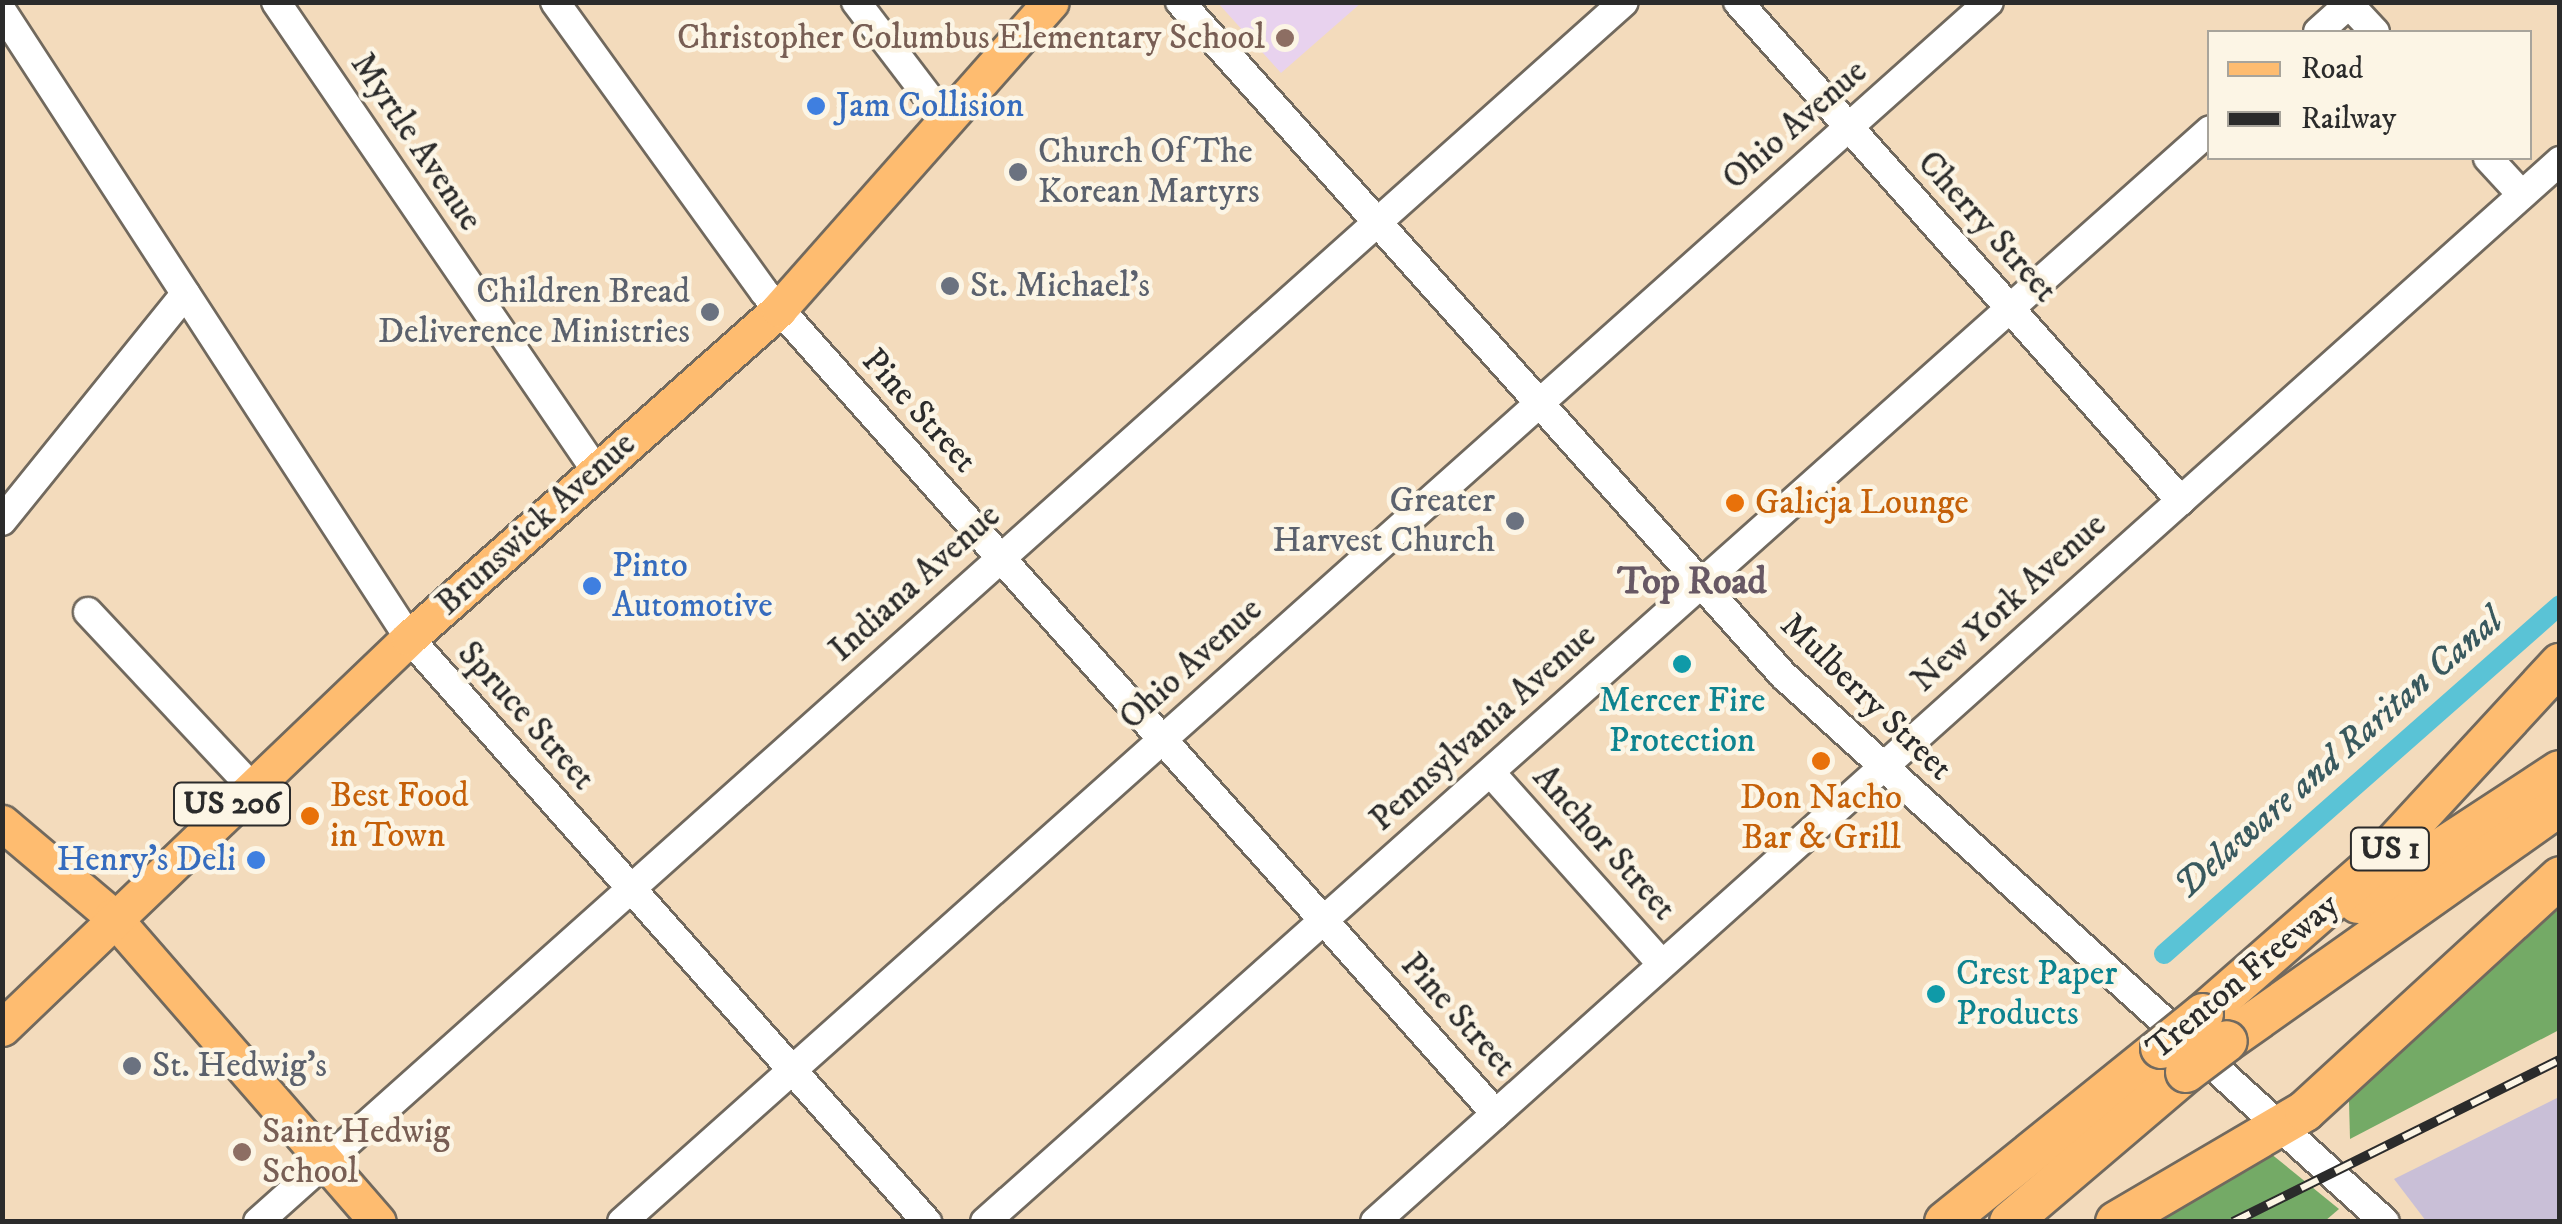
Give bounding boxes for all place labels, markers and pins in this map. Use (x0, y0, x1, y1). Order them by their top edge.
place label: Christopher Columbus Elementary School (677, 17, 1265, 59)
marker: Christopher Columbus Elementary School (1274, 27, 1296, 49)
place label: Jam Collision (836, 85, 1024, 127)
marker: Jam Collision (805, 95, 827, 117)
place label: Church Of The Korean Martyrs (1038, 131, 1260, 213)
marker: Church Of The Korean Martyrs (1007, 161, 1029, 183)
place label: St. Michael's (970, 265, 1150, 307)
place label: Children Bread Deliverence Ministries (378, 271, 690, 353)
marker: St. Michael's (939, 275, 961, 297)
marker: Children Bread Deliverence Ministries (699, 301, 721, 323)
place label: Greater Harvest Church (1272, 480, 1495, 562)
place label: Galicja Lounge (1755, 482, 1969, 524)
marker: Galicja Lounge (1724, 492, 1746, 514)
marker: Greater Harvest Church (1504, 510, 1526, 532)
place label: Pinto Automotive (612, 545, 773, 627)
marker: Pinto Automotive (581, 575, 603, 597)
marker: Mercer Fire Protection (1671, 653, 1693, 675)
place label: Mercer Fire Protection (1599, 680, 1765, 762)
marker: Don Nacho Bar & Grill (1810, 750, 1832, 772)
place label: Best Food in Town (330, 775, 469, 857)
place label: Don Nacho Bar & Grill (1740, 777, 1902, 859)
marker: Best Food in Town (299, 805, 321, 827)
place label: Henry's Deli (57, 839, 236, 881)
marker: Henry's Deli (245, 849, 267, 871)
place label: Crest Paper Products (1956, 953, 2117, 1035)
marker: Crest Paper Products (1925, 983, 1947, 1005)
place label: St. Hedwig's (152, 1045, 327, 1087)
marker: St. Hedwig's (121, 1055, 143, 1077)
place label: Saint Hedwig School (262, 1111, 450, 1193)
marker: Saint Hedwig School (231, 1141, 253, 1163)

